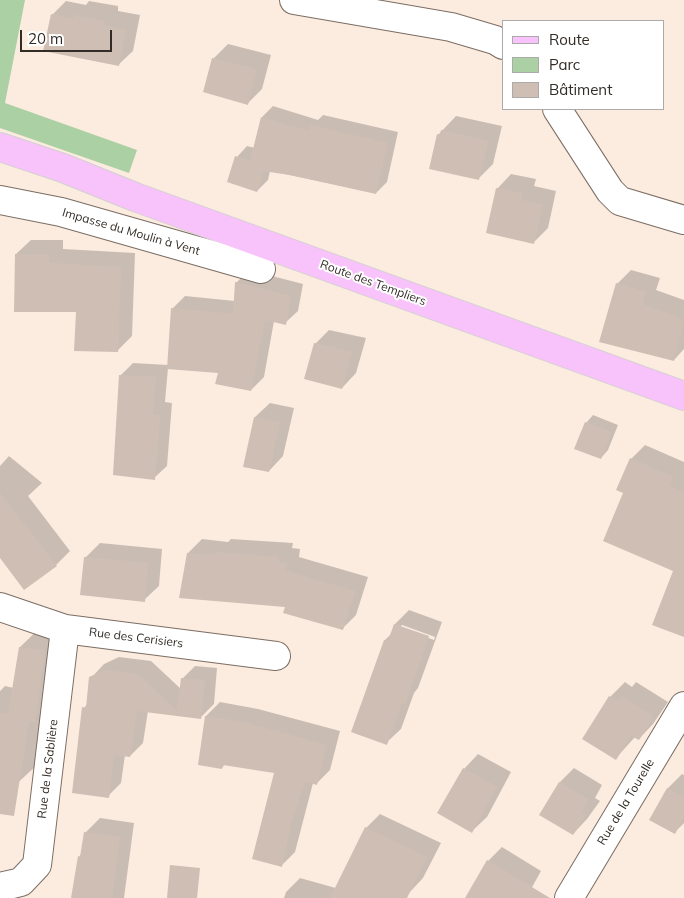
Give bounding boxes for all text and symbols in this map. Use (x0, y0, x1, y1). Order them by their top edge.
scale bar (22, 20, 115, 52)
legend (502, 20, 664, 110)
text: 20 m (28, 29, 63, 48)
text: Route (549, 30, 590, 49)
text: Parc (549, 55, 580, 74)
text: Bâtiment (549, 80, 612, 99)
street label: Impasse du Moulin à Vent (60, 205, 202, 259)
street label: Route des Templiers (318, 257, 428, 309)
street label: Rue des Cerisiers (88, 625, 184, 651)
street label: Rue de la Sablière (35, 719, 61, 819)
street label: Rue de la Tourelle (595, 756, 657, 848)

